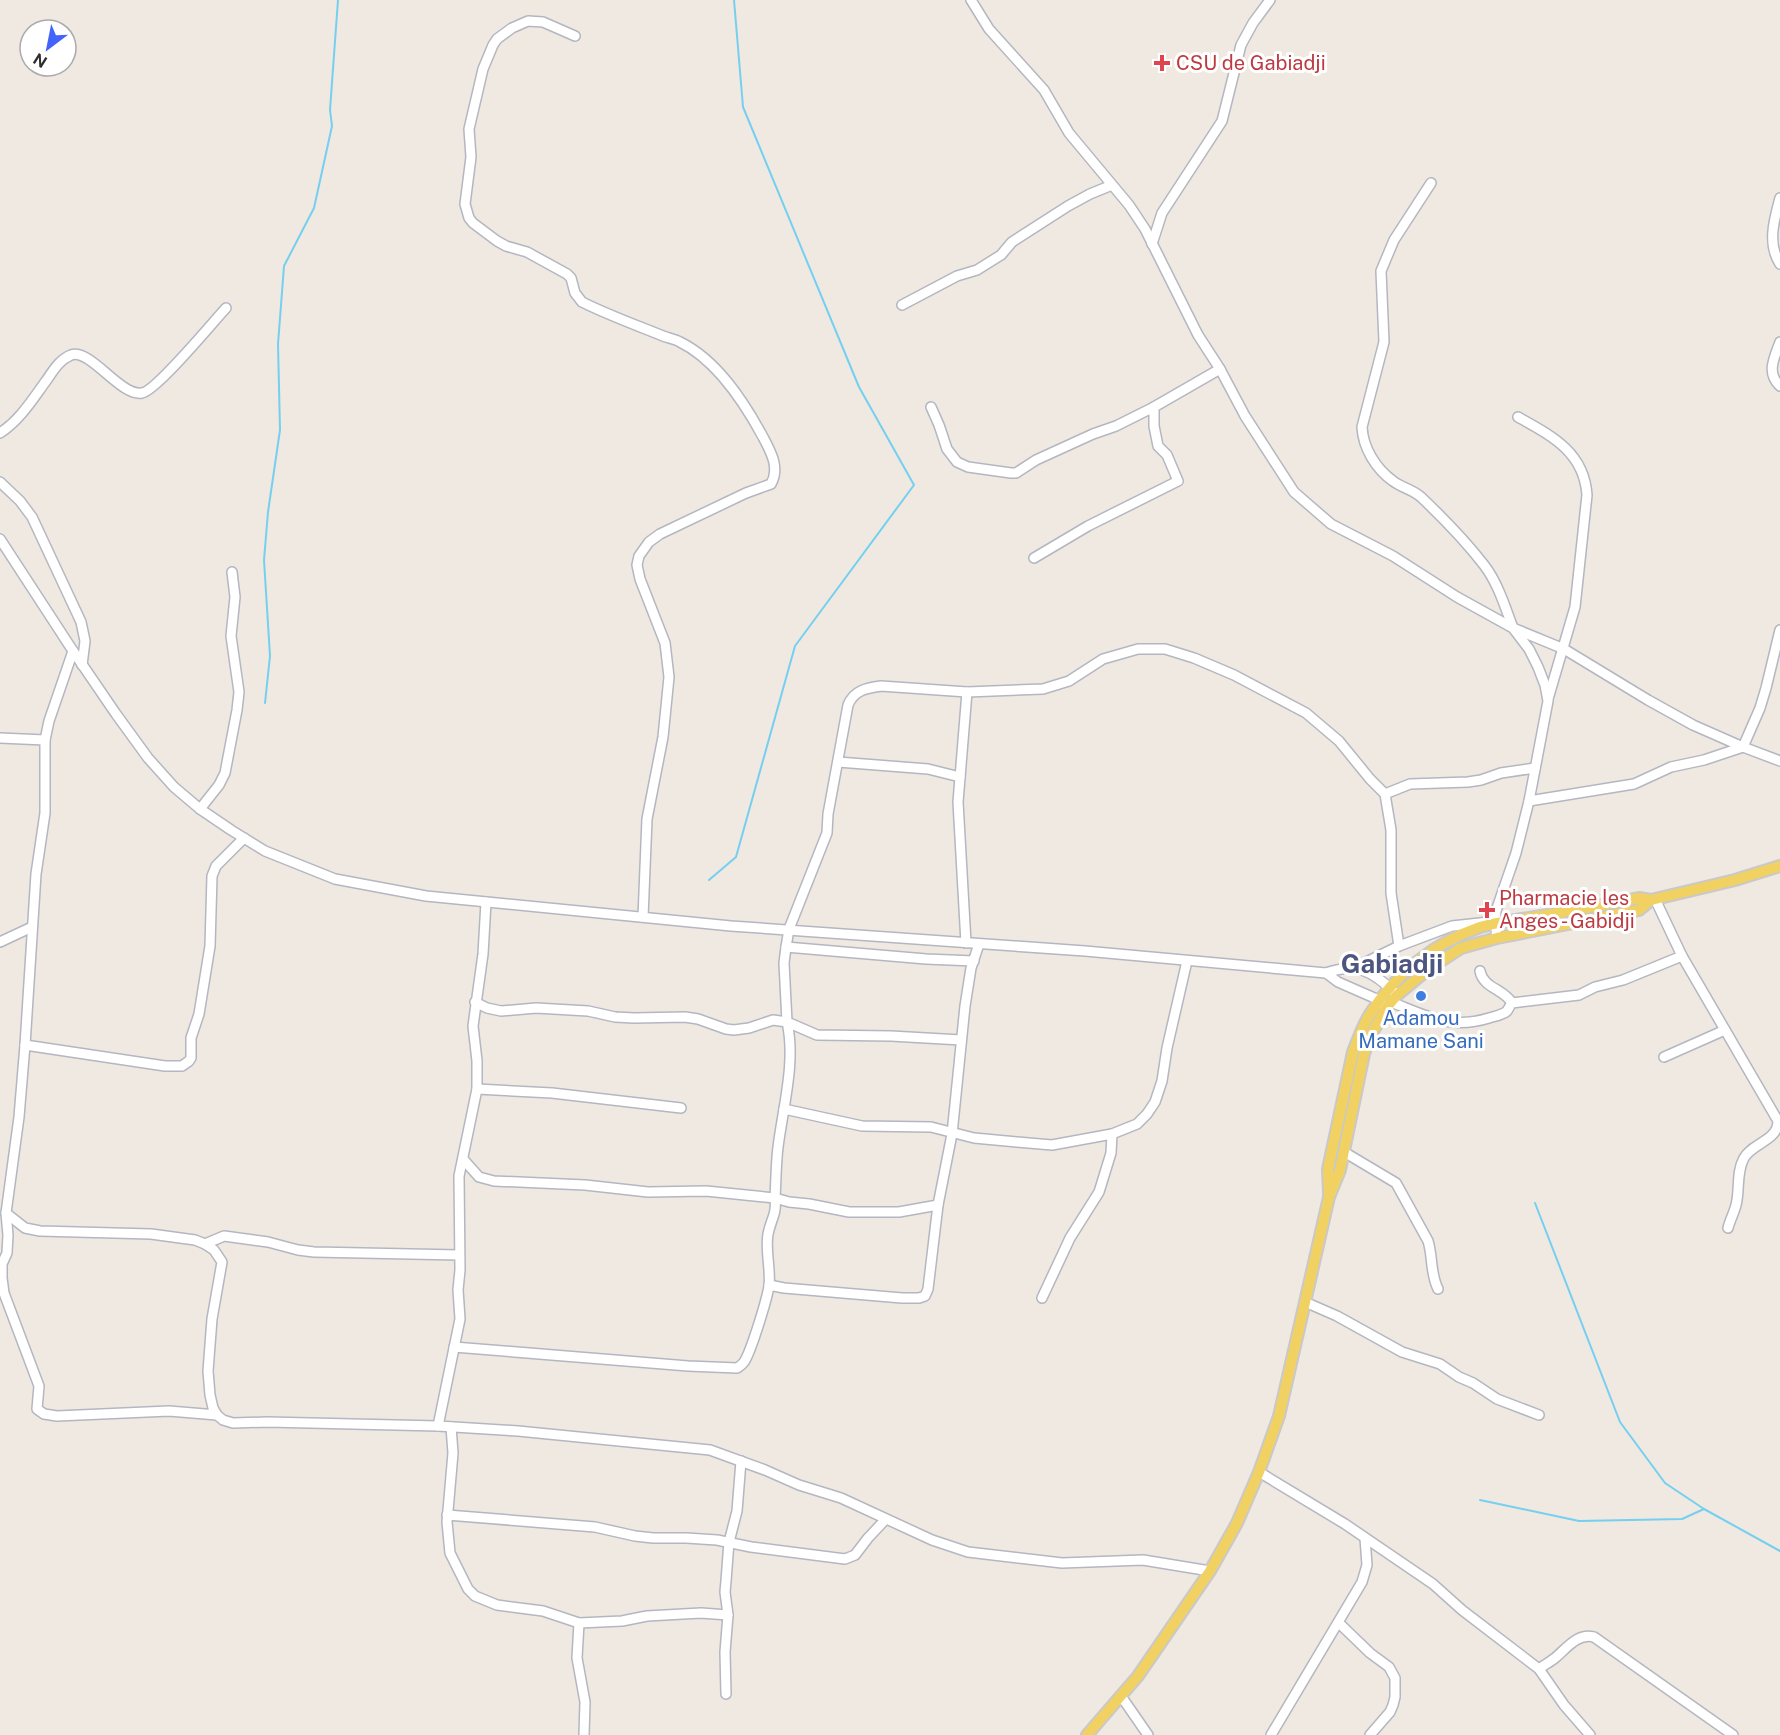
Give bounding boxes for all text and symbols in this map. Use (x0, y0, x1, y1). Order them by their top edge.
north arrow (18, 18, 78, 78)
text: N (30, 49, 51, 72)
place label: CSU de Gabiadji (1176, 51, 1326, 75)
marker: CSU de Gabiadji (1153, 54, 1171, 72)
place label: Pharmacie les Anges - Gabidji (1499, 886, 1635, 933)
marker: Pharmacie les Anges - Gabidji (1480, 903, 1494, 917)
district label: Gabiadji (1341, 948, 1443, 979)
marker: Adamou Mamane Sani (1414, 989, 1428, 1003)
place label: Adamou Mamane Sani (1358, 1006, 1484, 1053)

